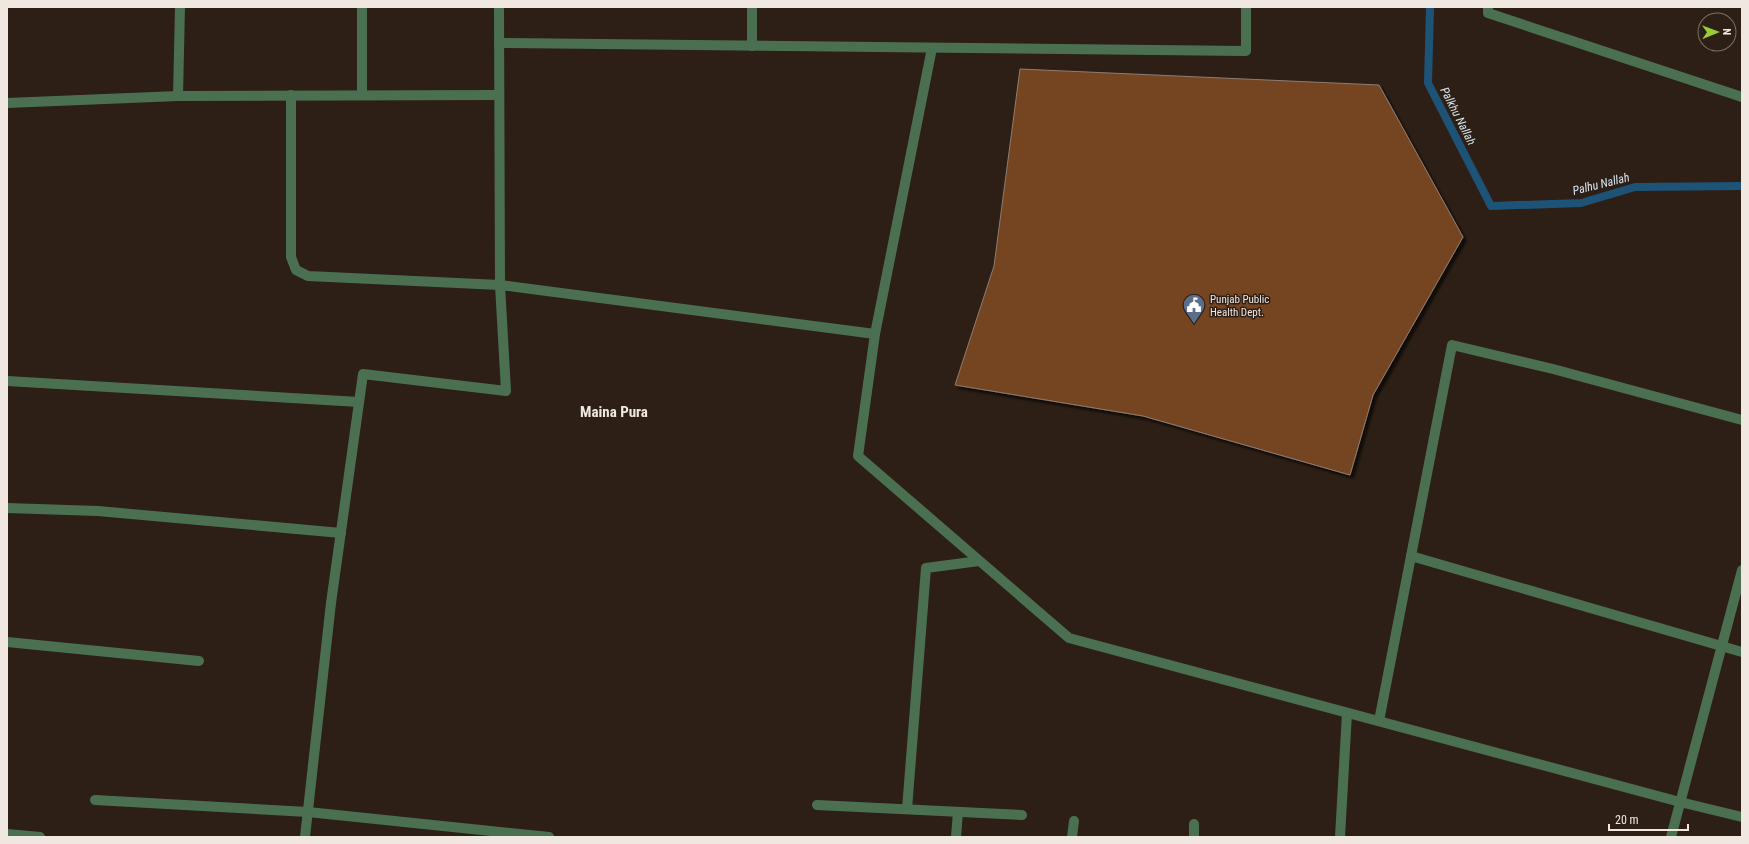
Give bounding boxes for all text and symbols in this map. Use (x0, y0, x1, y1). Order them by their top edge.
north arrow (1697, 12, 1737, 52)
text: N (1720, 28, 1733, 36)
water label: Palkhu Nallah (1437, 85, 1479, 148)
water label: Palhu Nallah (1571, 170, 1631, 198)
public building icon: Punjab Public Health Dept. (1181, 292, 1207, 325)
place label: Punjab Public Health Dept. (1210, 293, 1269, 319)
district label: Maina Pura (580, 403, 648, 421)
scale bar (1609, 806, 1688, 832)
text: 20 m (1615, 813, 1639, 827)

